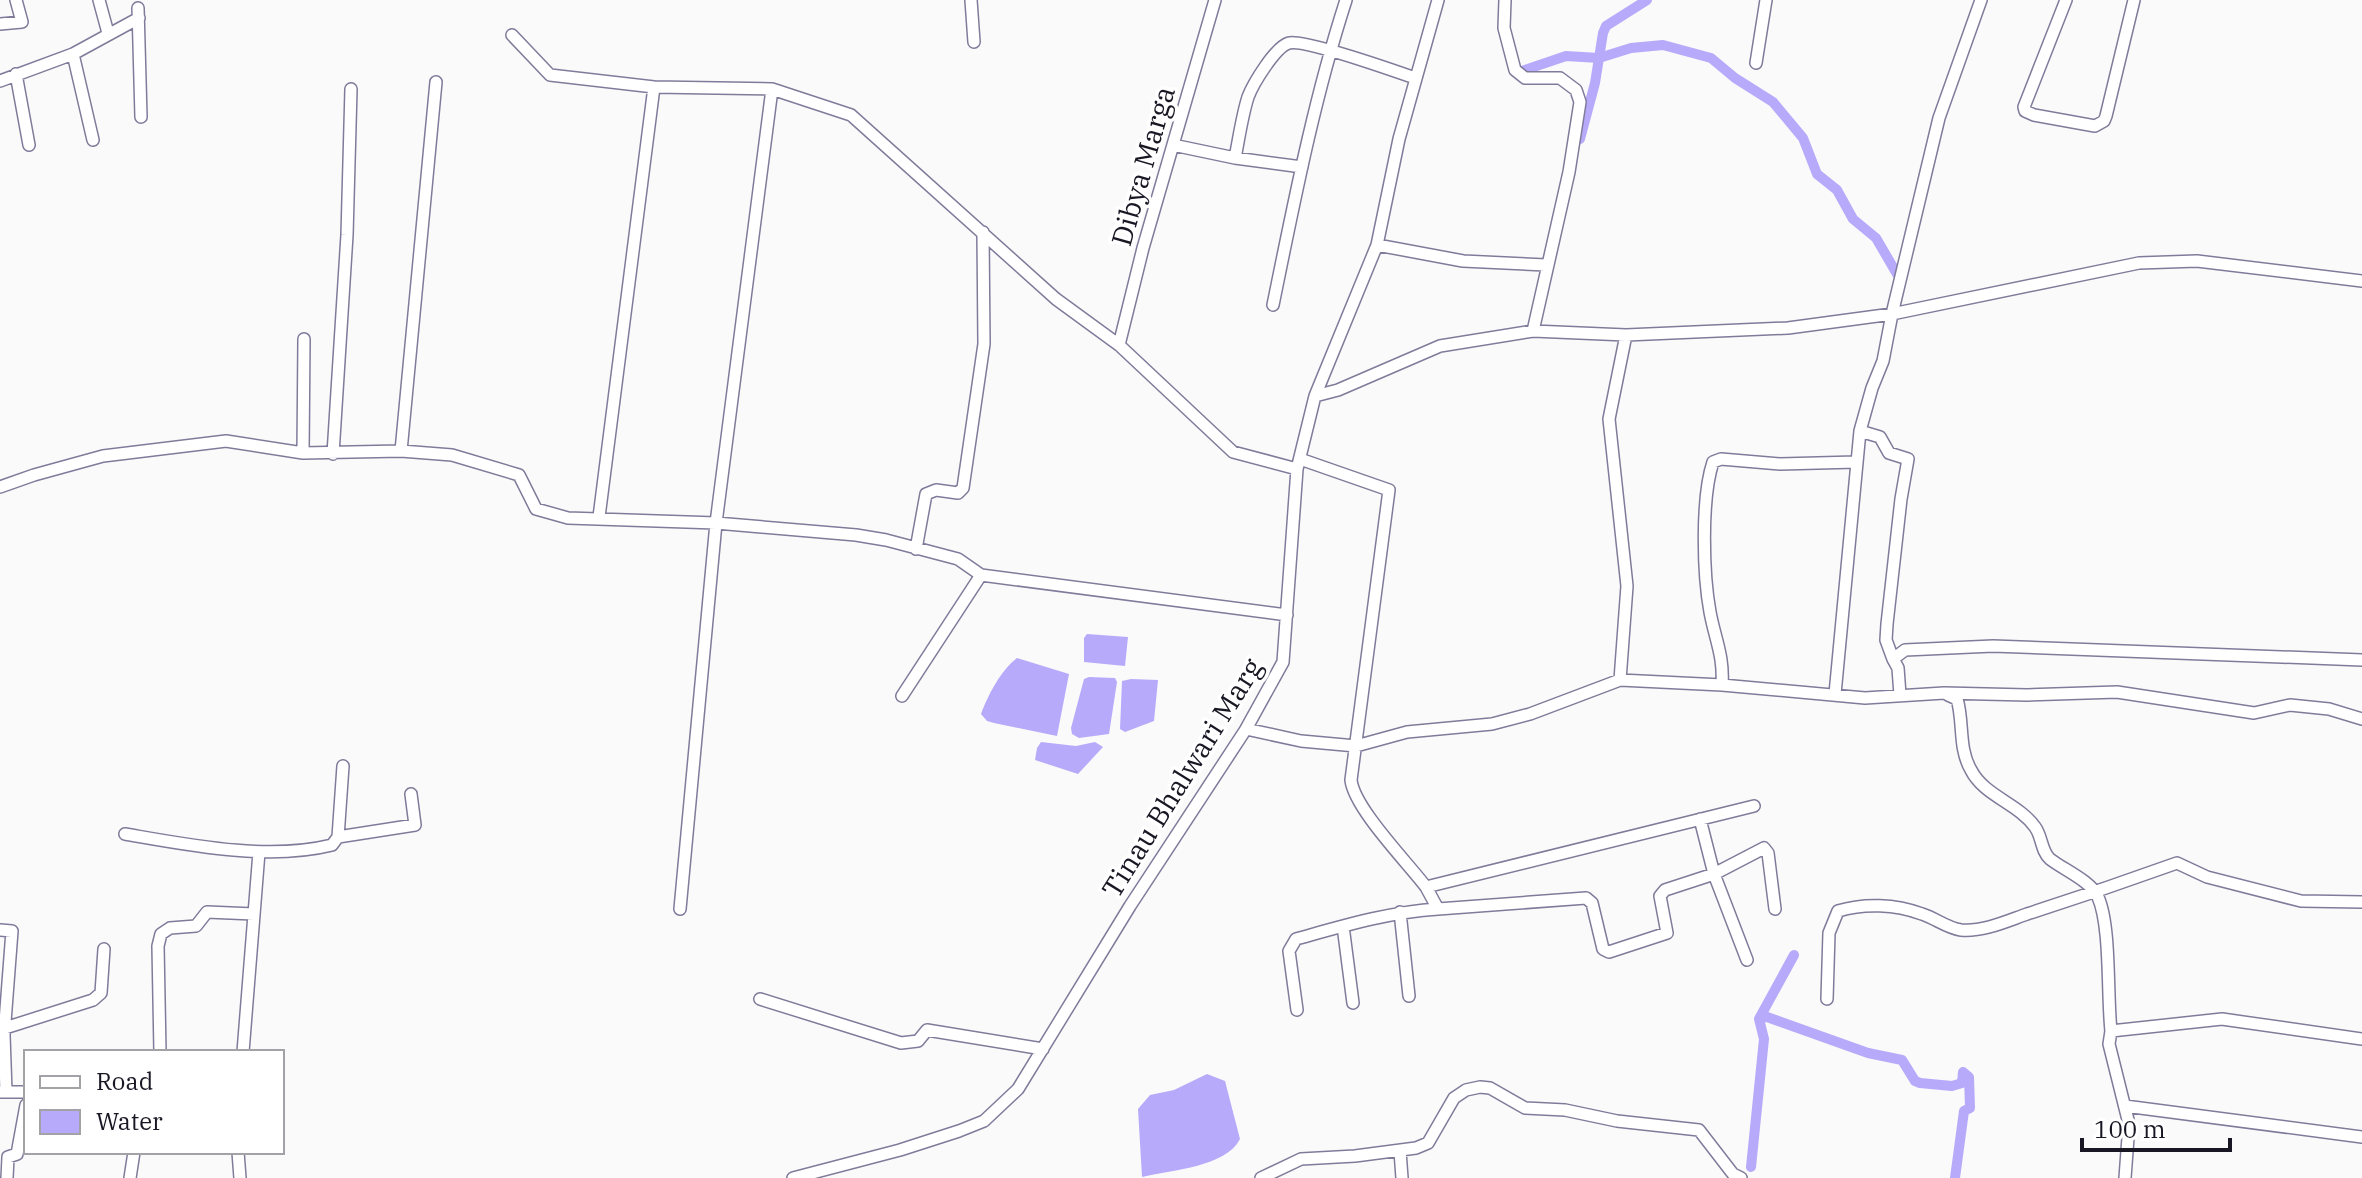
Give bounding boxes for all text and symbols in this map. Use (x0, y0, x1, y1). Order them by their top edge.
street label: Dibya Marga (1102, 82, 1183, 250)
street label: Tinau Bhalwari Marg (1093, 651, 1270, 904)
legend (24, 1050, 284, 1154)
text: Road (96, 1065, 153, 1097)
scale bar (2082, 1102, 2230, 1152)
text: Water (96, 1105, 163, 1137)
text: 100 m (2094, 1113, 2166, 1145)

